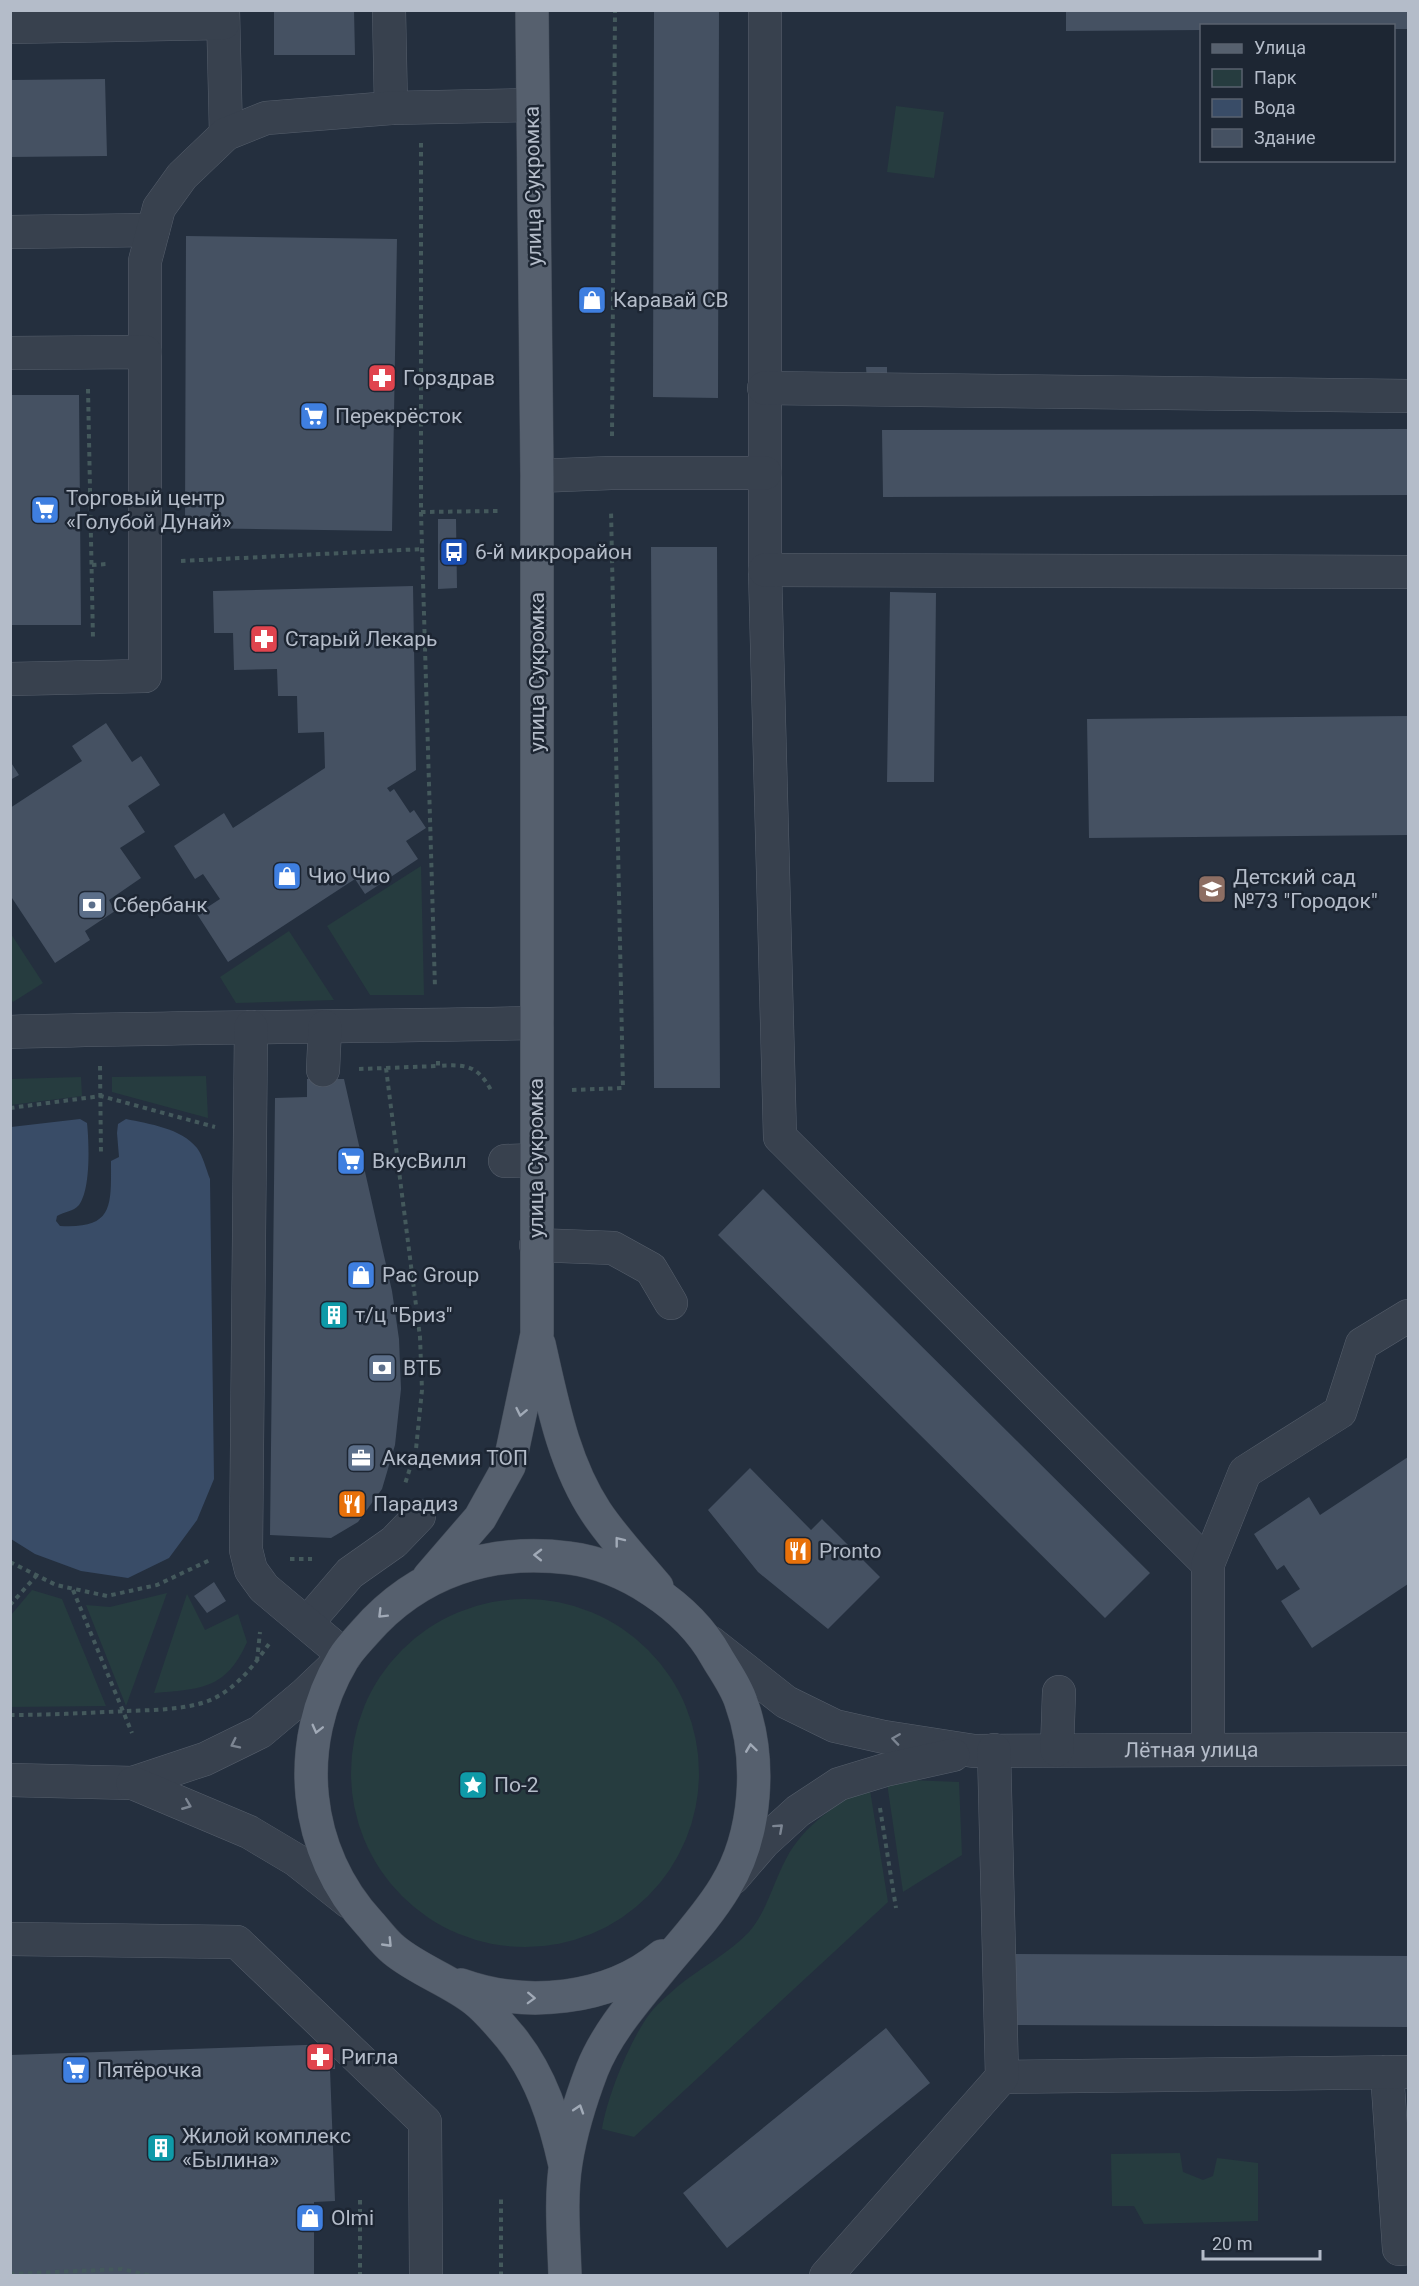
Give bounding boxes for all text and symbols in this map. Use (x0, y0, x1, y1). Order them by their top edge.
legend (1200, 24, 1395, 162)
text: Улица (1254, 37, 1306, 58)
text: Парк (1254, 67, 1297, 88)
text: Вода (1254, 97, 1296, 118)
street label: улица Сукромка (520, 106, 546, 266)
text: Здание (1254, 127, 1316, 148)
shop icon: Каравай СВ (576, 284, 608, 316)
place label: Каравай СВ (613, 288, 729, 312)
pharmacy icon: Горздрав (366, 362, 398, 394)
place label: Горздрав (403, 366, 495, 390)
supermarket icon: Перекрёсток (298, 400, 330, 432)
place label: Перекрёсток (335, 404, 463, 428)
place label: Торговый центр «Голубой Дунай» (66, 486, 232, 534)
supermarket icon: Торговый центр «Голубой Дунай» (29, 494, 61, 526)
bus stop icon: 6-й микрорайон (438, 536, 470, 568)
place label: 6-й микрорайон (475, 540, 632, 564)
street label: улица Сукромка (525, 592, 549, 752)
pharmacy icon: Старый Лекарь (248, 623, 280, 655)
place label: Старый Лекарь (285, 627, 437, 651)
shop icon: Чио Чио (271, 860, 303, 892)
place label: Чио Чио (308, 864, 390, 888)
place label: Детский сад №73 "Городок" (1233, 865, 1378, 913)
school or university icon: Детский сад №73 "Городок" (1196, 873, 1228, 905)
bank icon: Сбербанк (76, 889, 108, 921)
place label: Сбербанк (113, 893, 208, 917)
street label: улица Сукромка (524, 1078, 548, 1238)
supermarket icon: ВкусВилл (335, 1145, 367, 1177)
place label: ВкусВилл (372, 1149, 467, 1173)
shop icon: Pac Group (345, 1259, 377, 1291)
place label: Pac Group (382, 1263, 479, 1287)
building icon: т/ц "Бриз" (318, 1299, 350, 1331)
place label: т/ц "Бриз" (355, 1303, 453, 1327)
bank icon: ВТБ (366, 1352, 398, 1384)
place label: ВТБ (403, 1356, 442, 1380)
one-way arrow (515, 1407, 528, 1417)
office icon: Академия ТОП (345, 1442, 377, 1474)
place label: Академия ТОП (382, 1446, 528, 1470)
restaurant icon: Парадиз (336, 1488, 368, 1520)
place label: Парадиз (373, 1492, 458, 1516)
restaurant icon: Pronto (782, 1535, 814, 1567)
one-way arrow (615, 1537, 626, 1548)
place label: Pronto (819, 1539, 881, 1563)
one-way arrow (533, 1549, 542, 1561)
one-way arrow (378, 1607, 388, 1618)
one-way arrow (311, 1724, 324, 1734)
one-way arrow (891, 1734, 900, 1746)
one-way arrow (230, 1737, 241, 1749)
street label: Лётная улица (1124, 1738, 1258, 1762)
one-way arrow (746, 1744, 758, 1753)
place icon: По-2 (457, 1769, 489, 1801)
place label: По-2 (494, 1773, 539, 1797)
one-way arrow (181, 1798, 192, 1810)
one-way arrow (772, 1824, 783, 1835)
one-way arrow (380, 1936, 391, 1947)
one-way arrow (526, 1991, 535, 2004)
pharmacy icon: Ригла (304, 2041, 336, 2073)
place label: Ригла (341, 2045, 398, 2069)
supermarket icon: Пятёрочка (60, 2054, 92, 2086)
place label: Пятёрочка (97, 2058, 202, 2082)
one-way arrow (572, 2104, 585, 2115)
place label: Жилой комплекс «Былина» (182, 2124, 351, 2172)
building icon: Жилой комплекс «Былина» (145, 2132, 177, 2164)
shop icon: Olmi (294, 2202, 326, 2234)
place label: Olmi (331, 2206, 374, 2230)
scale bar (1203, 2223, 1320, 2261)
text: 20 m (1212, 2233, 1252, 2254)

